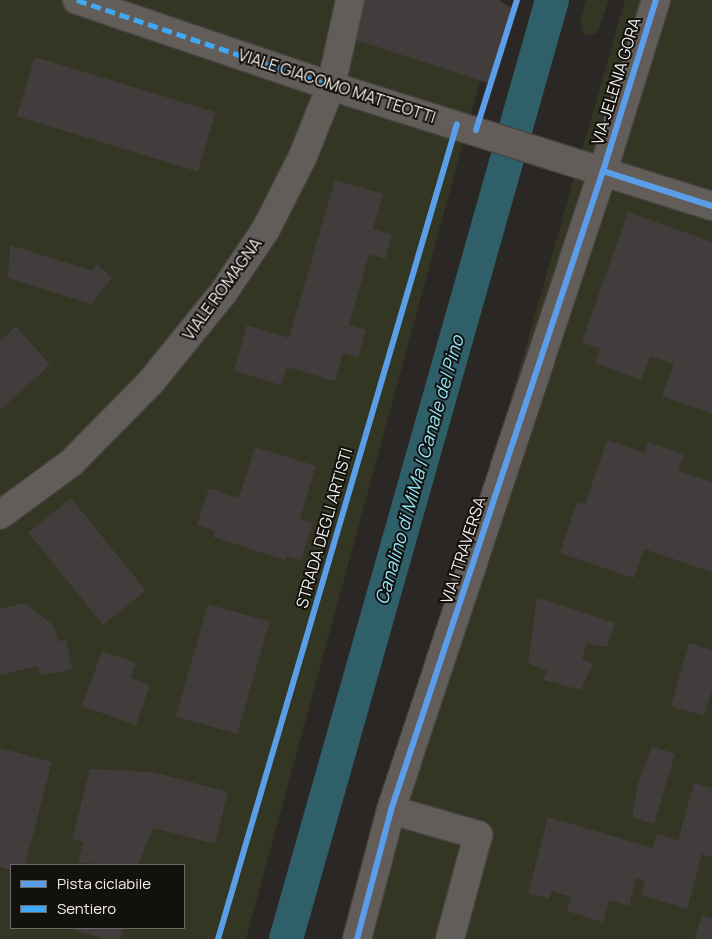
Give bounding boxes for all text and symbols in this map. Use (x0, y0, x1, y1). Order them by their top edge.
street label: VIA JELENIA GORA (588, 15, 644, 147)
street label: VIALE GIACOMO MATTEOTTI (236, 45, 438, 127)
street label: VIALE ROMAGNA (179, 234, 265, 344)
water label: Canalino di MiMa | Canale del Pino (370, 333, 468, 607)
street label: STRADA DEGLI ARTISTI (292, 446, 356, 610)
street label: VIA I TRAVERSA (437, 494, 489, 606)
legend (10, 864, 185, 929)
text: Pista ciclabile (57, 873, 151, 894)
text: Sentiero (57, 898, 116, 919)

